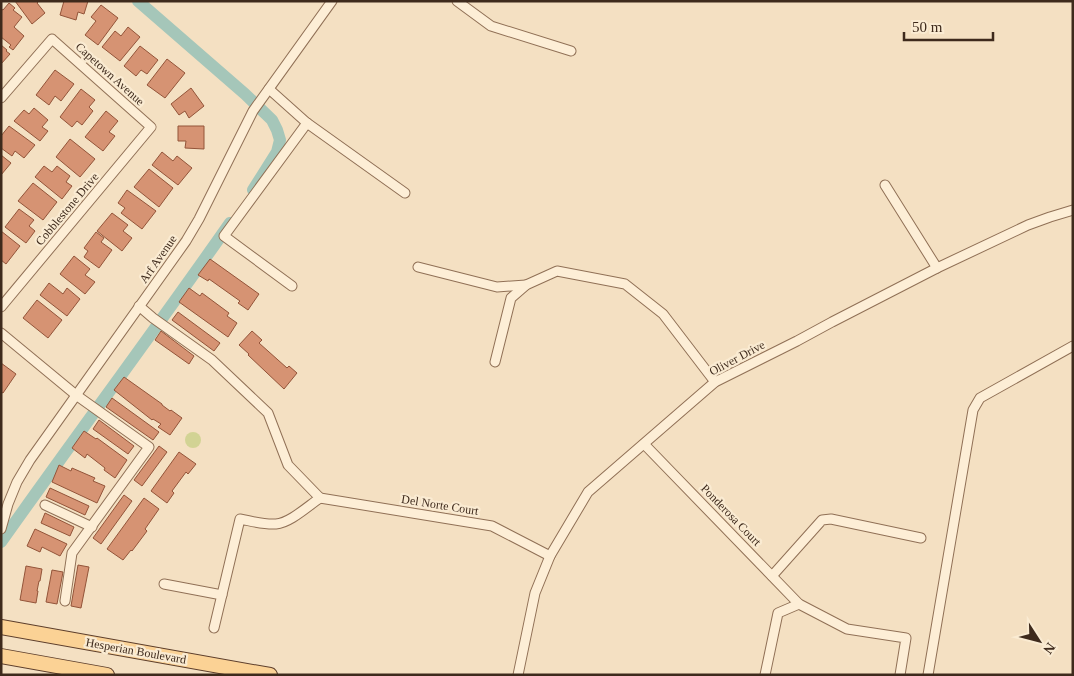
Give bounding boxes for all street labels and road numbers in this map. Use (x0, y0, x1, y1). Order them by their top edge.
street label: Capetown Avenue (73, 40, 147, 108)
street label: Cobblestone Drive (33, 170, 101, 248)
street label: Arf Avenue (136, 232, 180, 286)
street label: Oliver Drive (707, 338, 767, 378)
street label: Ponderosa Court (698, 481, 764, 549)
street label: Del Norte Court (400, 492, 480, 518)
street label: Hesperian Boulevard (85, 635, 187, 667)

